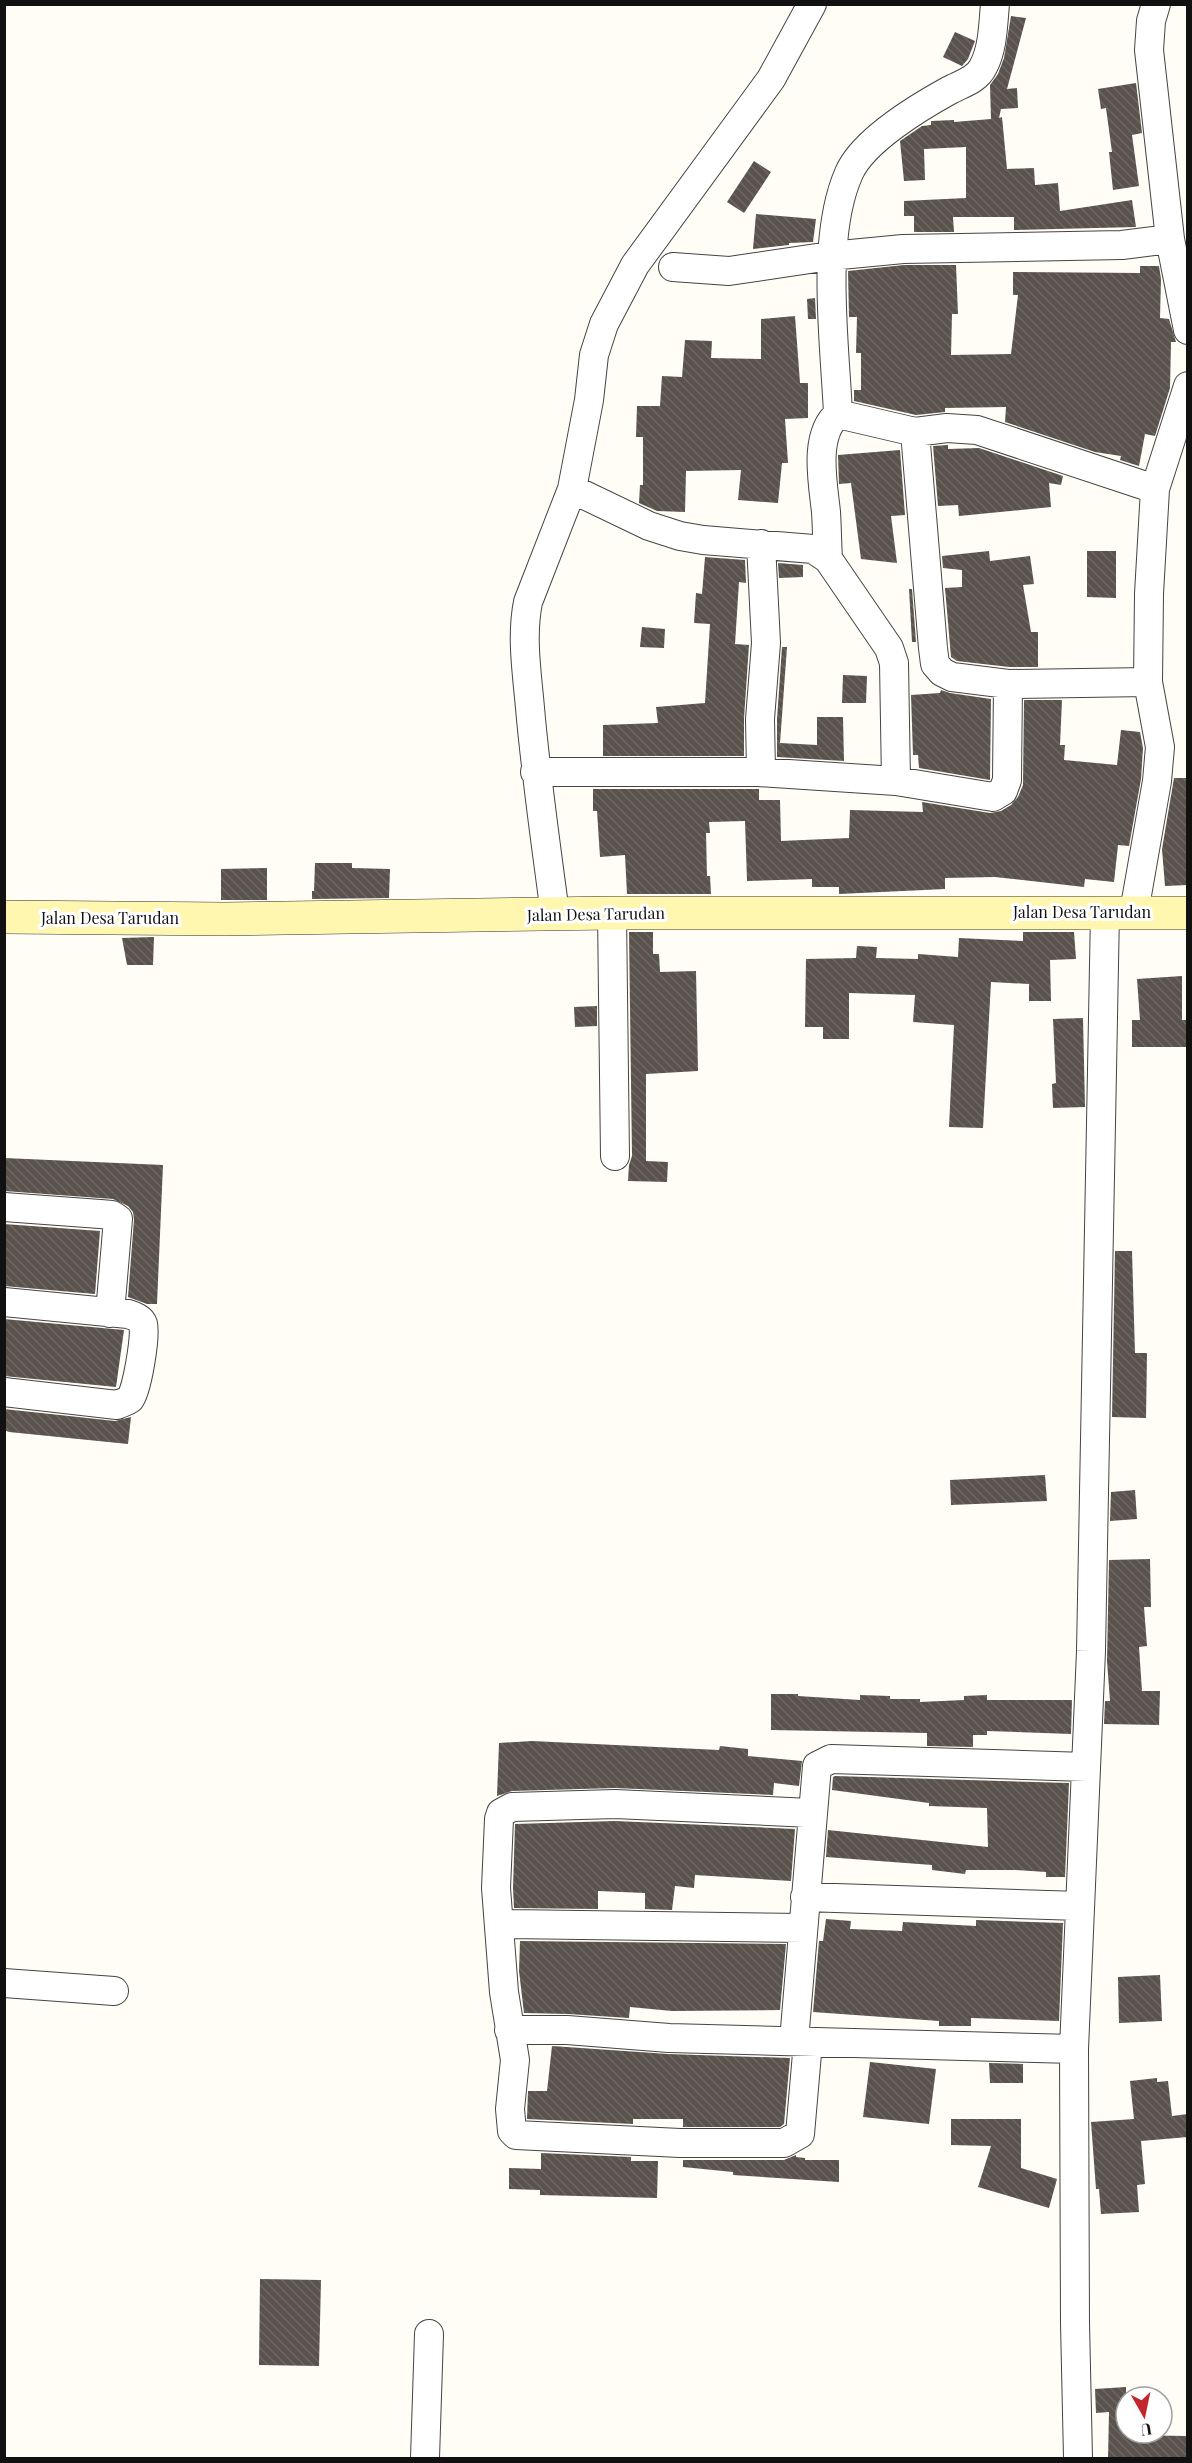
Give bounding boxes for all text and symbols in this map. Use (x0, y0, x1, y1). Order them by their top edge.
street label: Jalan Desa Tarudan (1012, 901, 1151, 922)
street label: Jalan Desa Tarudan (526, 902, 666, 925)
street label: Jalan Desa Tarudan (40, 907, 179, 928)
north arrow (1114, 2385, 1174, 2445)
text: U (1139, 2419, 1154, 2442)

